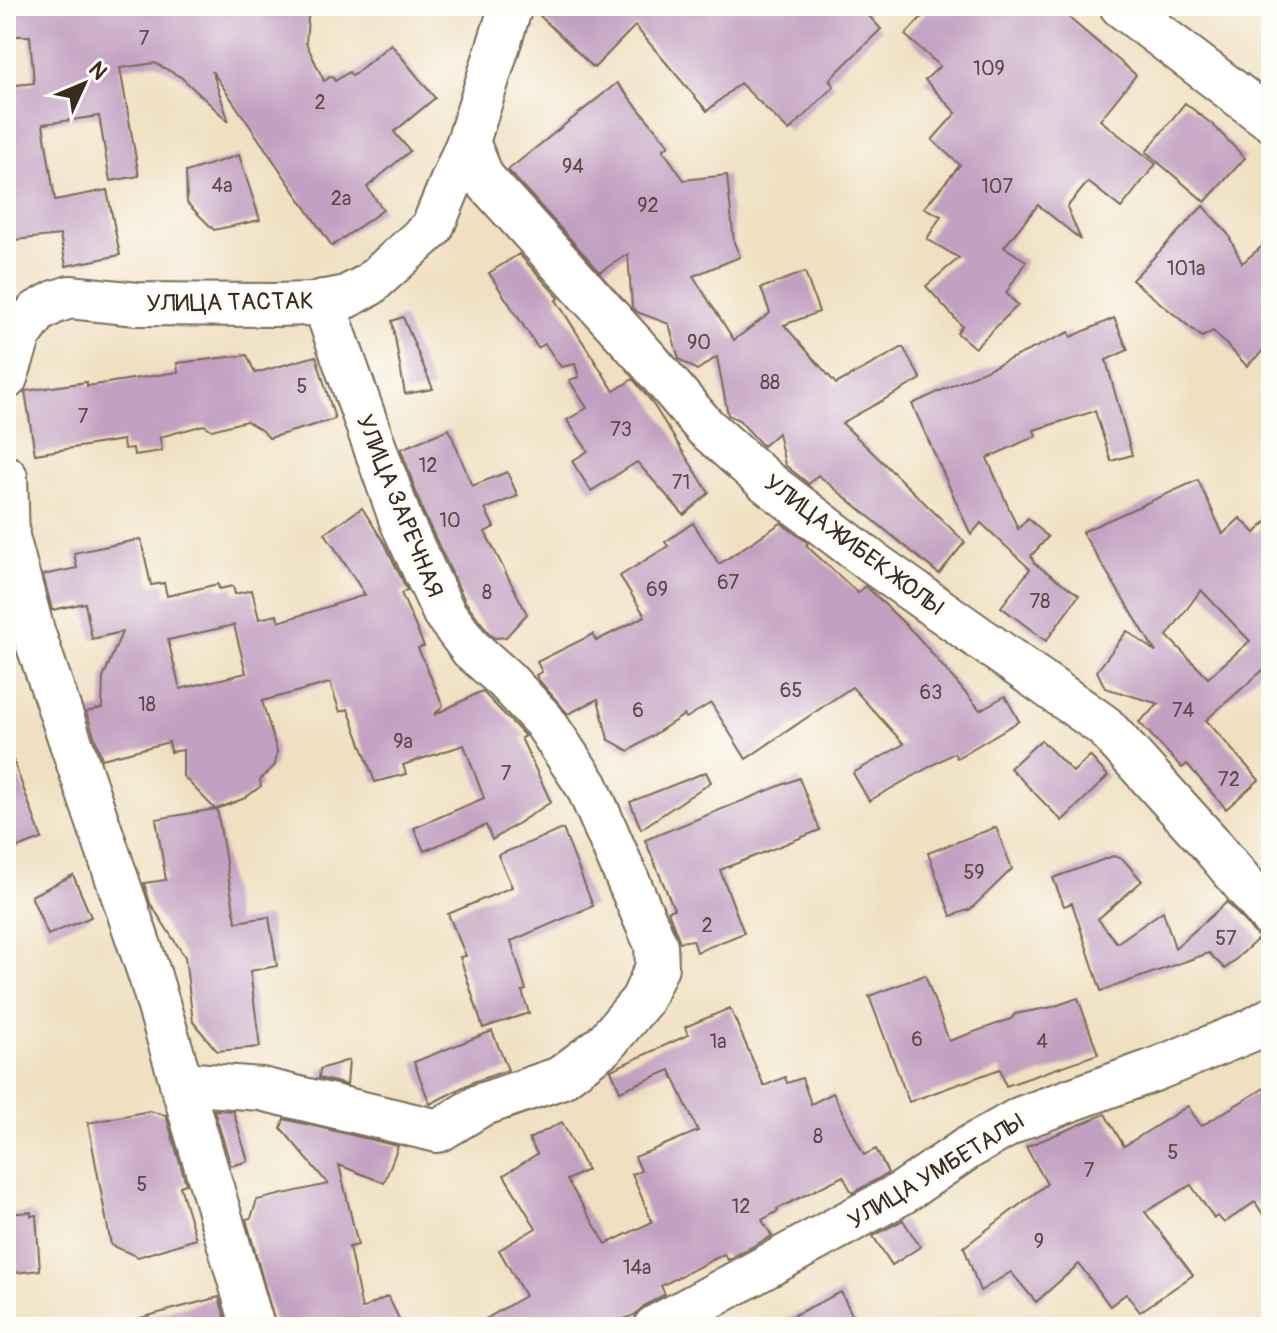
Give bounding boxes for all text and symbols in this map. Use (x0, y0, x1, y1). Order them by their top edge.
house number: 7 (139, 26, 150, 51)
north arrow (44, 44, 124, 124)
text: N (82, 56, 113, 86)
house number: 109 (973, 56, 1005, 81)
house number: 2 (314, 90, 326, 115)
house number: 94 (562, 154, 584, 179)
house number: 4а (212, 173, 232, 198)
house number: 107 (981, 174, 1013, 199)
house number: 2а (331, 186, 351, 211)
house number: 92 (637, 193, 659, 218)
house number: 101а (1167, 256, 1205, 281)
street label: УЛИЦА ТАСТАК (146, 287, 314, 318)
house number: 90 (687, 330, 711, 355)
house number: 88 (760, 370, 780, 395)
house number: 5 (297, 374, 307, 399)
house number: 7 (78, 404, 89, 429)
street label: УЛИЦА ЗАРЕЧНАЯ (350, 411, 449, 602)
house number: 73 (610, 417, 632, 442)
house number: 12 (419, 453, 438, 478)
street label: УЛИЦА ЖИБЕК ЖОЛЫ (758, 469, 949, 622)
house number: 71 (672, 470, 690, 495)
house number: 10 (439, 508, 461, 533)
house number: 67 (717, 570, 739, 595)
house number: 69 (646, 577, 668, 602)
house number: 8 (482, 580, 492, 605)
house number: 78 (1030, 589, 1050, 614)
house number: 65 (780, 678, 802, 703)
house number: 63 (920, 680, 942, 705)
house number: 18 (138, 692, 156, 717)
house number: 6 (632, 698, 644, 723)
house number: 74 (1172, 698, 1194, 723)
house number: 9а (393, 729, 413, 754)
house number: 7 (501, 761, 512, 786)
house number: 72 (1218, 767, 1240, 792)
house number: 59 (963, 860, 985, 885)
house number: 2 (701, 913, 713, 938)
house number: 57 (1215, 926, 1237, 951)
house number: 6 (911, 1027, 923, 1052)
house number: 1а (709, 1029, 727, 1054)
house number: 4 (1036, 1029, 1048, 1054)
street label: УЛИЦА УМБЕТАЛЫ (843, 1107, 1030, 1235)
house number: 8 (813, 1124, 823, 1149)
house number: 5 (1168, 1140, 1178, 1165)
house number: 7 (1084, 1158, 1095, 1183)
house number: 5 (137, 1172, 147, 1197)
house number: 12 (732, 1194, 751, 1219)
house number: 9 (1034, 1229, 1044, 1254)
house number: 14а (623, 1255, 651, 1280)

